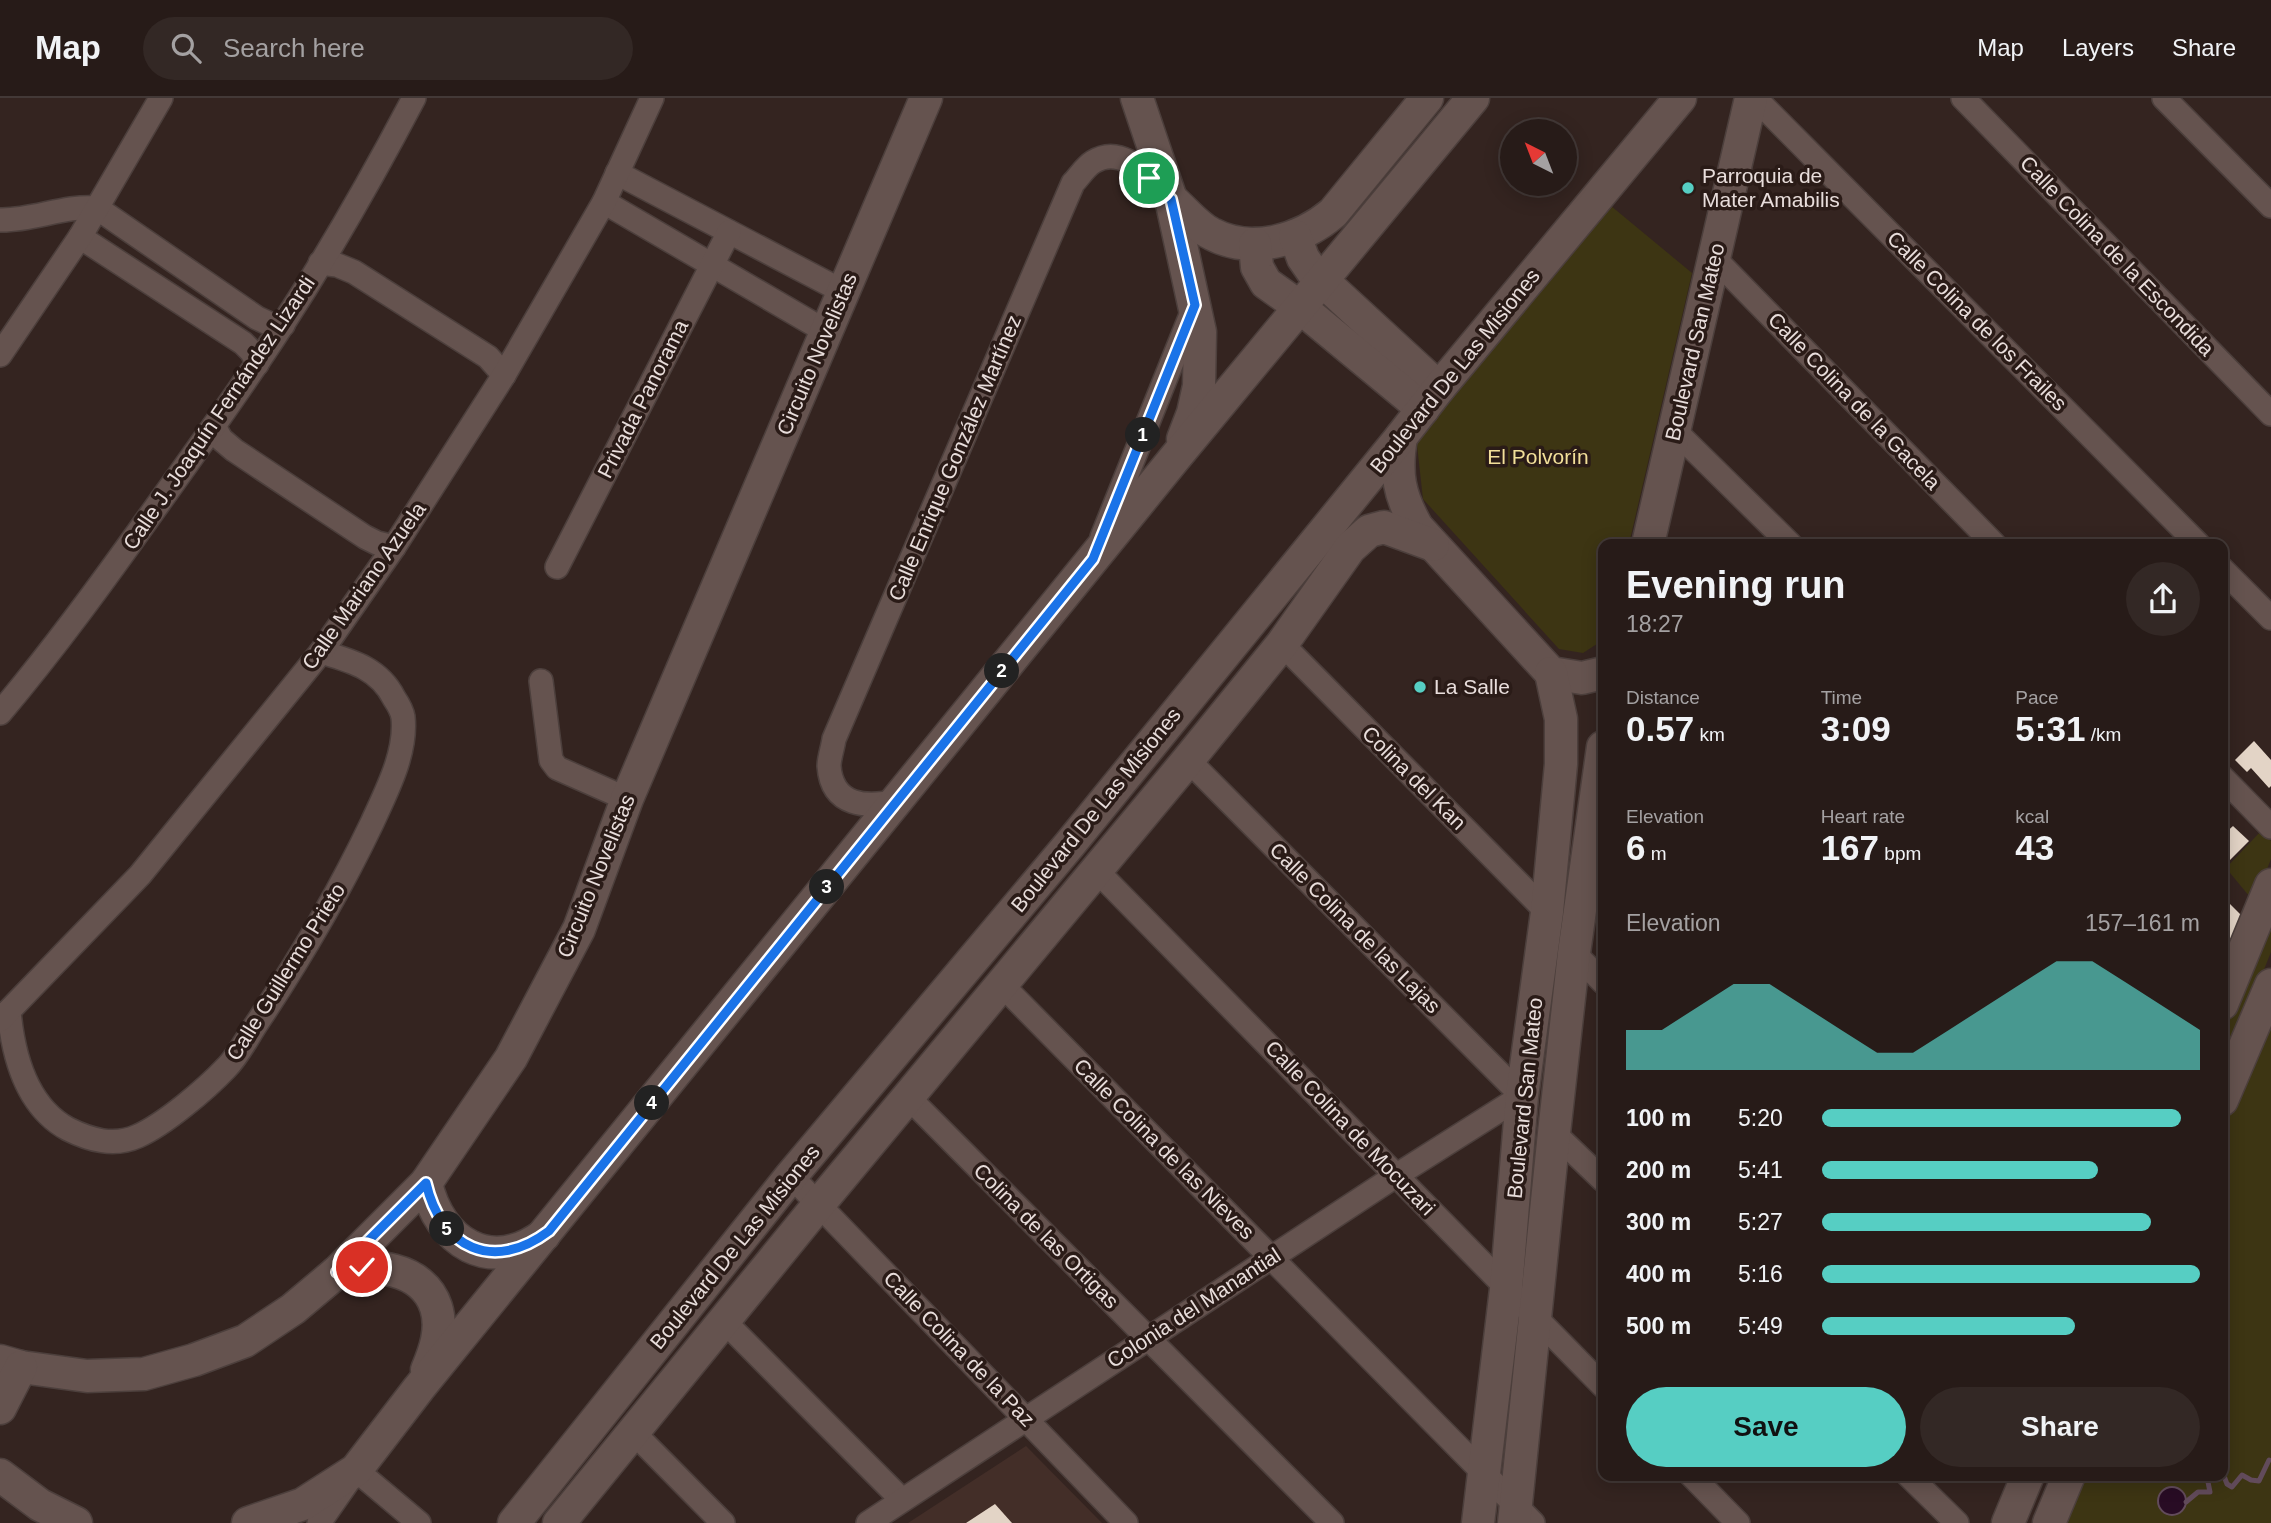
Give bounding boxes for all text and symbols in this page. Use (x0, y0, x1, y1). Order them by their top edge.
search box (143, 17, 633, 80)
text: Map (35, 29, 101, 66)
icon: search (167, 29, 205, 67)
text: Search here (223, 33, 365, 63)
text: Map (1977, 34, 2024, 61)
text: Layers (2062, 34, 2134, 61)
text: Share (2172, 34, 2236, 61)
north arrow (1500, 119, 1577, 196)
map controls (1500, 119, 1577, 196)
pin (1119, 148, 1179, 208)
street label: Calle Colina de la Escondida (2016, 151, 2219, 360)
icon: arrive (1130, 159, 1168, 197)
place label: Parroquia de Mater Amabilis (1702, 164, 1840, 211)
marker: Parroquia de Mater Amabilis (1680, 180, 1696, 196)
street label: Calle Colina de los Frailes (1883, 226, 2072, 415)
street label: Boulevard San Mateo (1661, 241, 1728, 443)
street label: Boulevard De Las Misiones (1365, 264, 1544, 477)
street label: Circuito Novelistas (772, 269, 861, 438)
street label: Calle J. Joaquín Fernández Lizardi (118, 272, 319, 554)
street label: Calle Colina de la Gacela (1764, 307, 1945, 494)
street label: Calle Enrique González Martínez (884, 311, 1025, 604)
street label: Privada Panorama (593, 316, 692, 481)
pin: 1 (1126, 418, 1160, 452)
text: 1 (1137, 424, 1148, 445)
park label: El Polvorín (1487, 445, 1589, 468)
street label: Calle Mariano Azuela (297, 498, 430, 674)
button: share (2126, 562, 2200, 636)
text: Evening run (1626, 564, 1846, 606)
text: 18:27 (1626, 611, 1684, 637)
pin: 2 (984, 654, 1020, 688)
text: 2 (996, 660, 1007, 681)
place label: La Salle (1434, 675, 1510, 698)
marker: La Salle (1412, 679, 1428, 695)
text: Distance (1626, 687, 1700, 708)
text: Time (1821, 687, 1862, 708)
text: Pace (2015, 687, 2059, 708)
street label: Boulevard De Las Misiones (1006, 703, 1185, 916)
text: 0.57 (1626, 709, 1694, 748)
text: 3:09 (1821, 709, 1891, 748)
text: 5:31 (2015, 709, 2085, 748)
street label: Colina del Kan (1358, 721, 1471, 834)
text: km (1694, 724, 1725, 745)
text: /km (2085, 724, 2121, 745)
street label: Circuito Novelistas (552, 791, 639, 961)
text: Elevation (1626, 806, 1704, 827)
text: Heart rate (1821, 806, 1905, 827)
text: kcal (2015, 806, 2049, 827)
text: 6 (1626, 828, 1645, 867)
text: 167 (1821, 828, 1879, 867)
text: 43 (2015, 828, 2054, 867)
street label: Calle Colina de las Lajas (1266, 838, 1445, 1017)
text: m (1645, 843, 1667, 864)
text: bpm (1879, 843, 1921, 864)
pin: 3 (810, 870, 844, 904)
text: 3 (821, 876, 832, 897)
street label: Calle Guillermo Prieto (222, 879, 349, 1064)
text: Elevation (1626, 910, 1721, 936)
text: 157–161 m (2085, 910, 2200, 936)
street label: Boulevard San Mateo (1503, 996, 1546, 1200)
street label: Calle Colina de Mocuzari (1261, 1036, 1440, 1220)
street label: Calle Colina de las Nieves (1070, 1054, 1259, 1243)
pin: 4 (634, 1086, 670, 1121)
text: 4 (646, 1092, 657, 1113)
text: 100 m (1626, 1105, 1691, 1131)
text: 5:20 (1738, 1105, 1783, 1131)
street label: Boulevard De Las Misiones (645, 1140, 824, 1353)
text: 200 m (1626, 1157, 1691, 1183)
text: 5:41 (1738, 1157, 1783, 1183)
street label: Colina de las Ortigas (969, 1159, 1123, 1313)
text: 300 m (1626, 1209, 1691, 1235)
text: 5:27 (1738, 1209, 1783, 1235)
pin: 5 (430, 1212, 464, 1246)
text: 5 (441, 1218, 452, 1239)
pin (332, 1237, 392, 1297)
street label: Colonia del Manantial (1103, 1243, 1285, 1372)
icon: check (343, 1248, 381, 1286)
text: 400 m (1626, 1261, 1691, 1287)
text: 5:16 (1738, 1261, 1783, 1287)
street label: Calle Colina de la Paz (879, 1266, 1039, 1431)
text: 500 m (1626, 1313, 1691, 1339)
text: 5:49 (1738, 1313, 1783, 1339)
button: Save (1626, 1387, 1906, 1467)
button: Share (1920, 1387, 2200, 1467)

